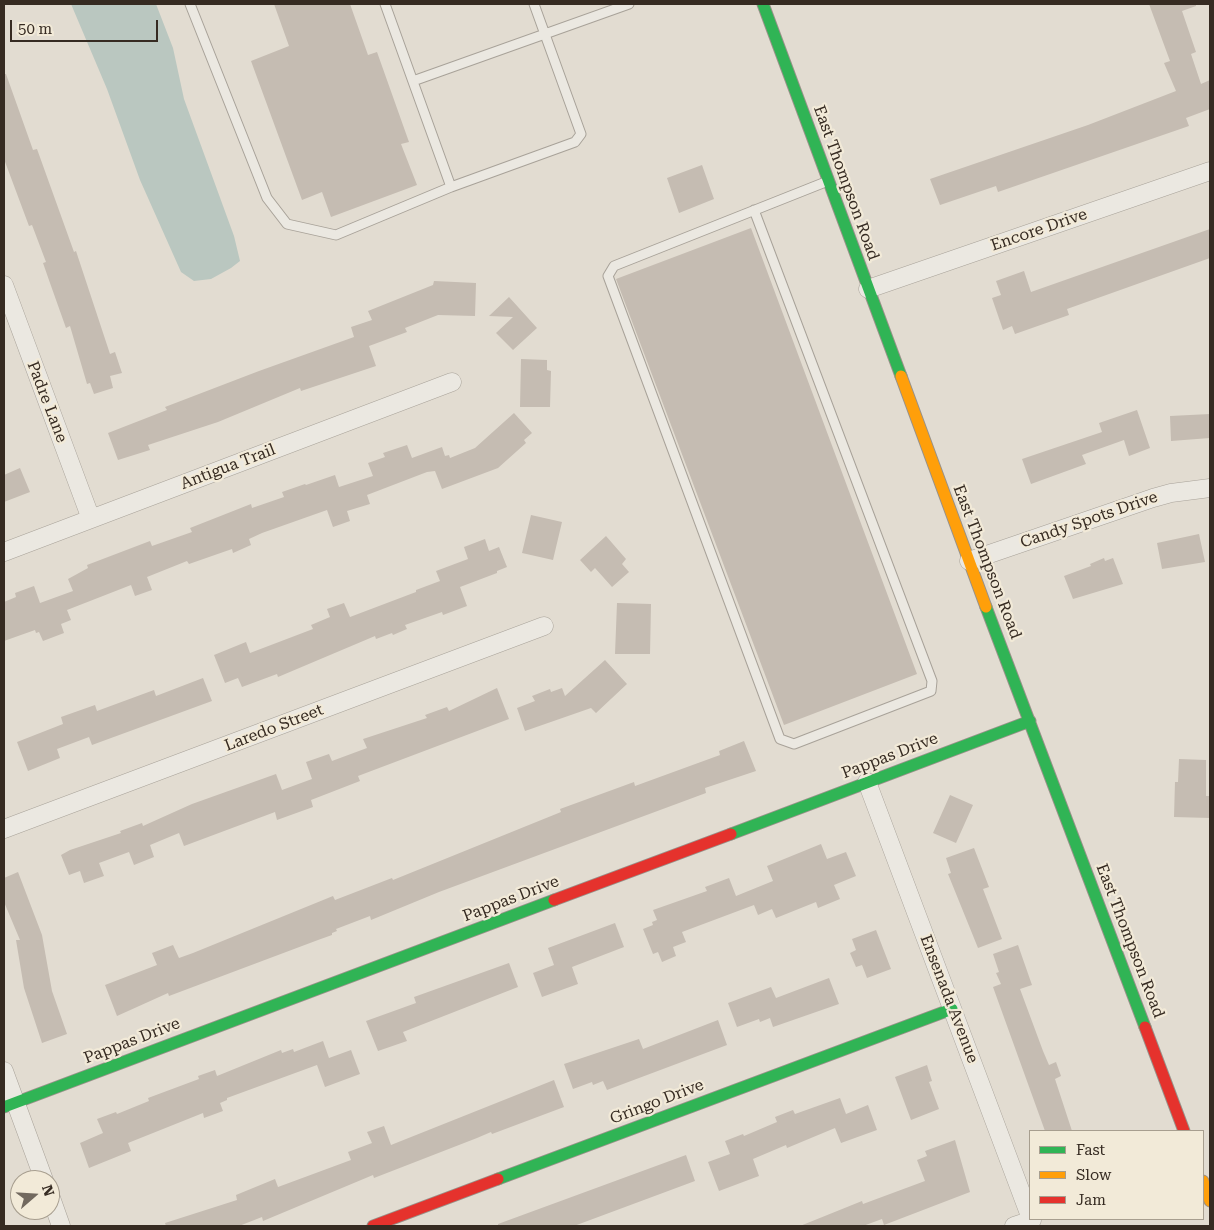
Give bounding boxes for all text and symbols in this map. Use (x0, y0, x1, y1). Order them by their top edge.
scale bar (12, 10, 160, 42)
text: 50 m (18, 20, 52, 38)
street label: East Thompson Road (809, 103, 883, 263)
street label: Encore Drive (988, 205, 1090, 255)
street label: Padre Lane (23, 359, 71, 445)
street label: Antigua Trail (178, 440, 278, 494)
street label: East Thompson Road (949, 482, 1025, 642)
street label: Candy Spots Drive (1018, 488, 1160, 552)
street label: Laredo Street (222, 700, 326, 756)
street label: Pappas Drive (839, 729, 941, 783)
street label: East Thompson Road (1092, 861, 1168, 1021)
street label: Pappas Drive (460, 872, 562, 926)
street label: Ensenada Avenue (916, 932, 982, 1066)
street label: Pappas Drive (81, 1014, 183, 1068)
street label: Gringo Drive (607, 1075, 707, 1129)
legend (1029, 1130, 1204, 1220)
text: Fast (1076, 1141, 1105, 1159)
text: Slow (1076, 1166, 1111, 1184)
north arrow (10, 1170, 60, 1220)
text: N (39, 1183, 58, 1198)
text: Jam (1076, 1191, 1106, 1209)

